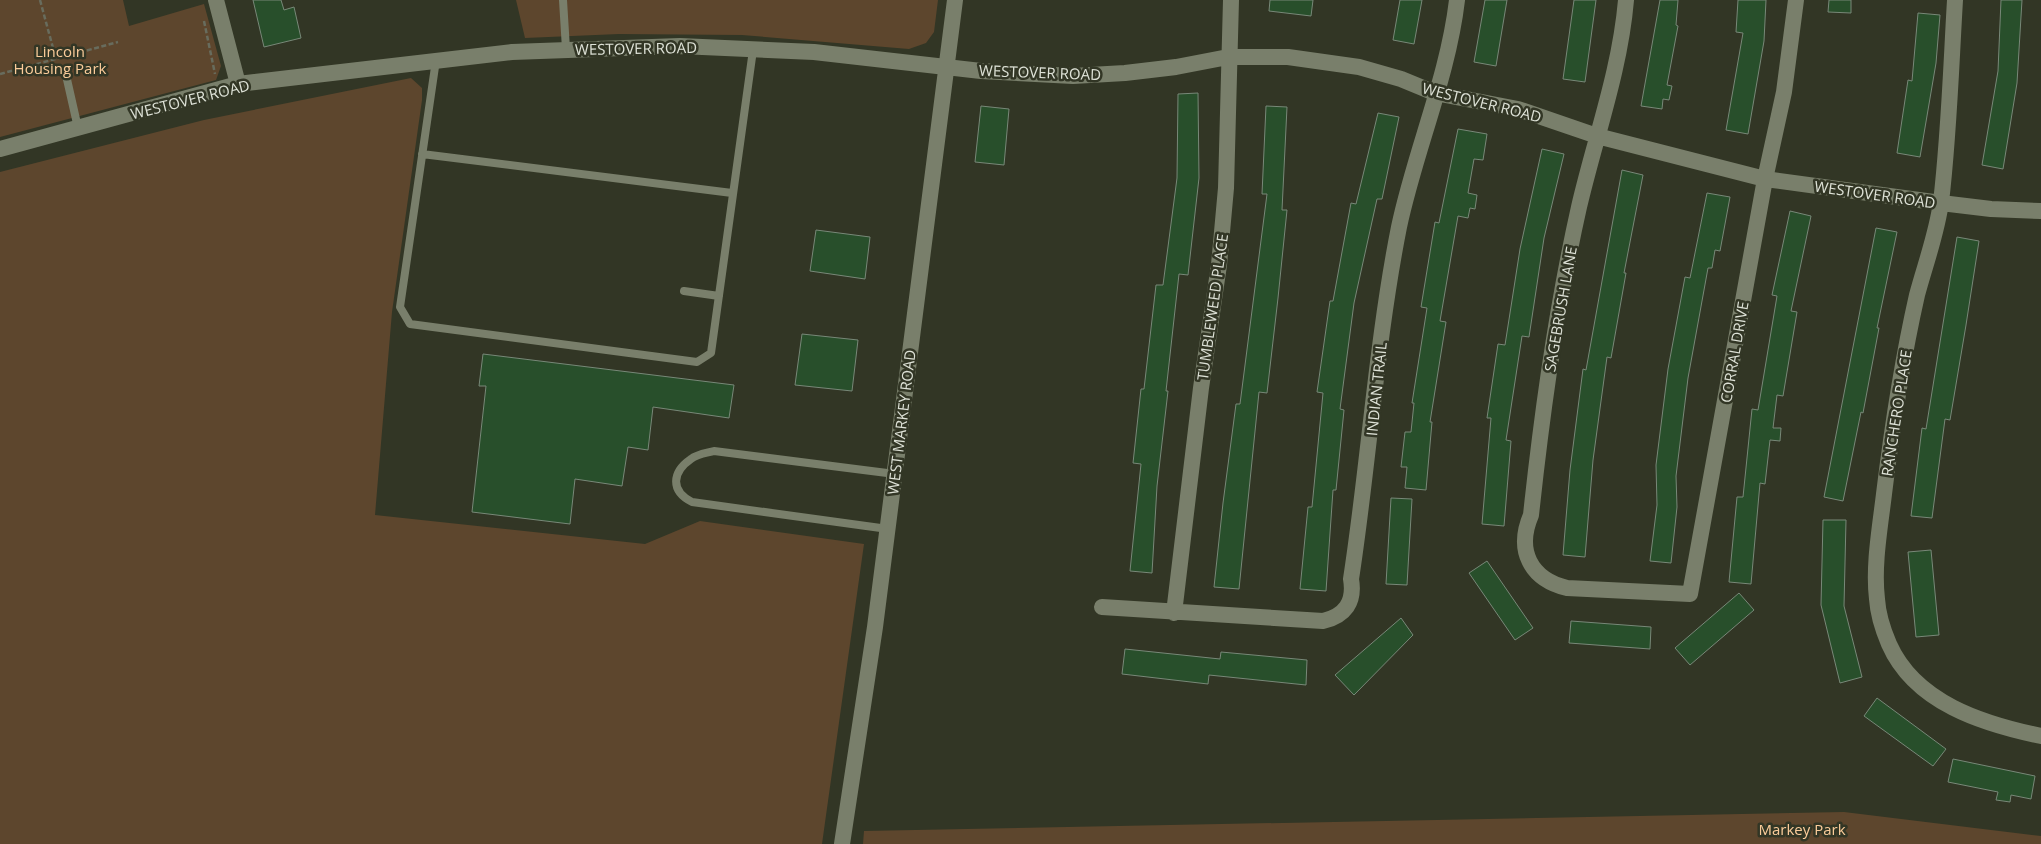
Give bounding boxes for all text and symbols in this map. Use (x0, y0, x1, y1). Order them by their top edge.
street label: WESTOVER ROAD (575, 37, 697, 59)
park label: Lincoln Housing Park (14, 41, 107, 78)
street label: WESTOVER ROAD (979, 60, 1101, 84)
street label: WESTOVER ROAD (128, 75, 252, 123)
street label: WESTOVER ROAD (1420, 78, 1544, 126)
street label: WESTOVER ROAD (1813, 176, 1937, 212)
street label: TUMBLEWEED PLACE (1192, 232, 1232, 382)
street label: SAGEBRUSH LANE (1539, 245, 1581, 373)
street label: CORRAL DRIVE (1715, 300, 1753, 404)
street label: INDIAN TRAIL (1361, 341, 1391, 437)
street label: WEST MARKEY ROAD (882, 348, 920, 496)
street label: RANCHERO PLACE (1876, 348, 1916, 478)
park label: Markey Park (1758, 819, 1846, 839)

